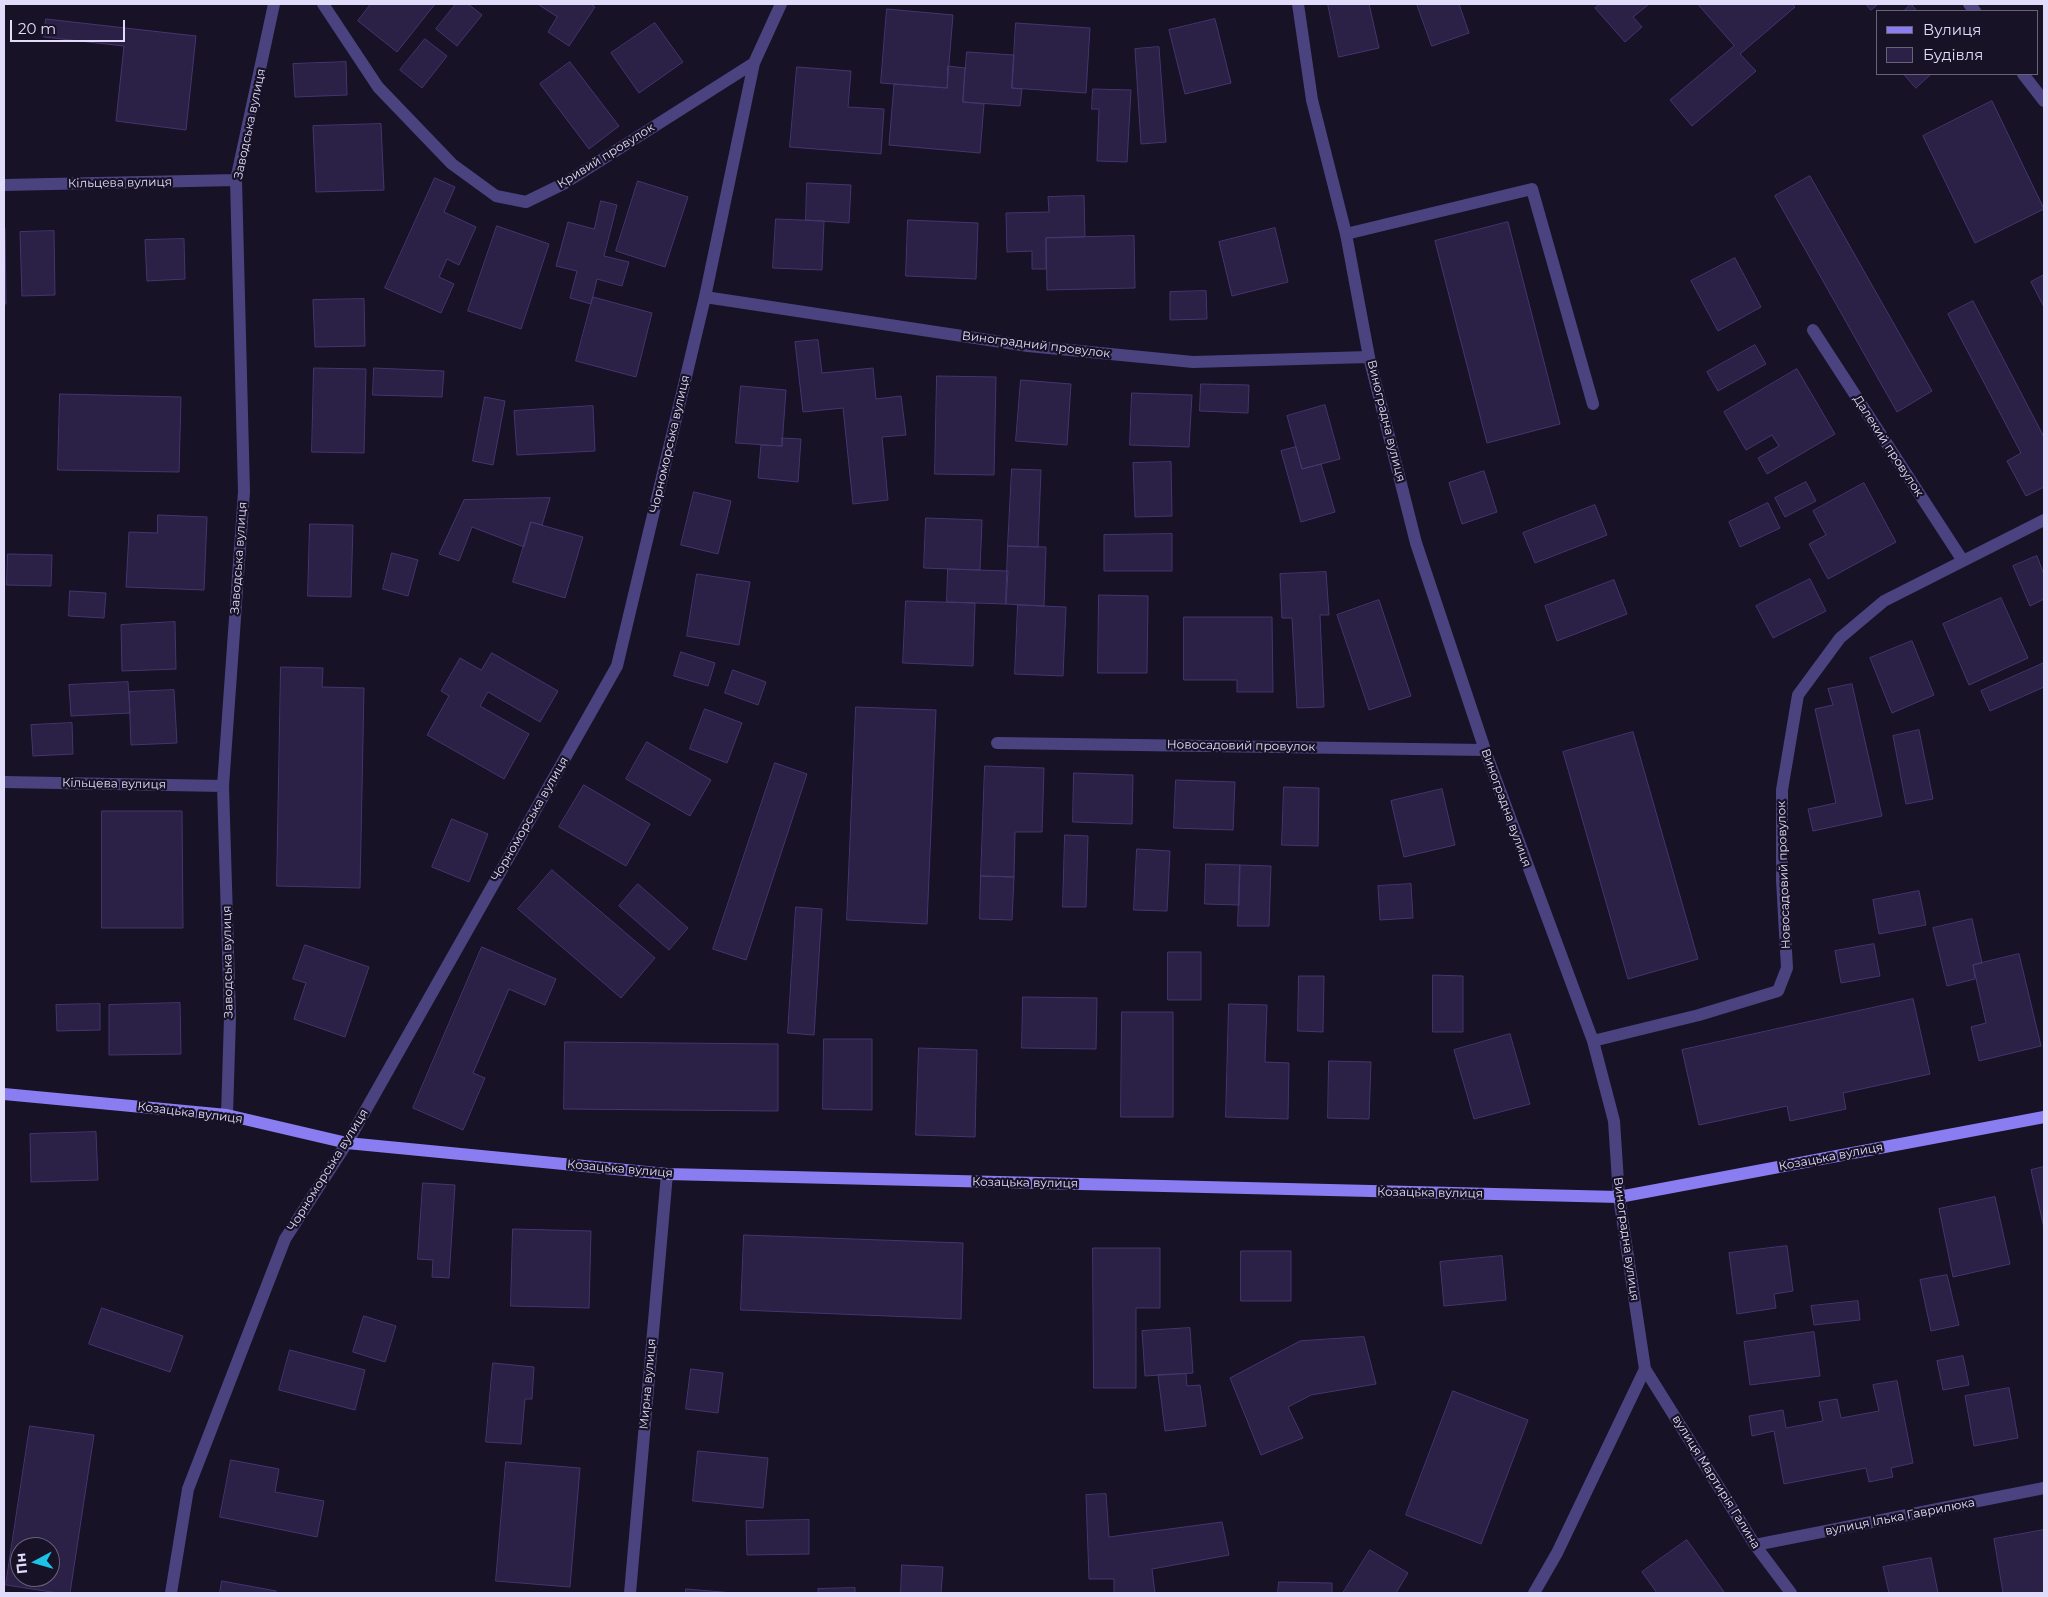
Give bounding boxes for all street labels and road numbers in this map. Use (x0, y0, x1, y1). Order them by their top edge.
street label: Заводська вулиця (231, 67, 269, 181)
street label: Кривий провулок (555, 120, 657, 192)
street label: Кільцева вулиця (68, 175, 172, 191)
street label: Виноградний провулок (961, 329, 1111, 361)
street label: Виноградна вулиця (1364, 359, 1408, 483)
street label: Чорноморська вулиця (647, 374, 693, 514)
street label: Далекий провулок (1850, 393, 1926, 499)
street label: Заводська вулиця (228, 501, 250, 615)
street label: Новосадовий провулок (1167, 738, 1315, 754)
street label: Виноградна вулиця (1478, 747, 1534, 869)
street label: Чорноморська вулиця (488, 754, 572, 884)
street label: Кільцева вулиця (62, 776, 166, 792)
street label: Новосадовий провулок (1774, 801, 1794, 949)
street label: Заводська вулиця (220, 906, 236, 1018)
street label: Козацька вулиця (136, 1099, 244, 1127)
street label: Чорноморська вулиця (285, 1106, 371, 1234)
street label: Козацька вулиця (1778, 1140, 1884, 1174)
street label: Козацька вулиця (567, 1157, 673, 1181)
street label: Козацька вулиця (972, 1175, 1078, 1191)
street label: Виноградна вулиця (1610, 1176, 1642, 1302)
street label: Козацька вулиця (1377, 1185, 1483, 1201)
street label: Мирна вулиця (637, 1338, 659, 1430)
street label: вулиця Мартирія Галина (1669, 1412, 1763, 1552)
street label: вулиця Ілька Гаврилюка (1824, 1495, 1976, 1539)

